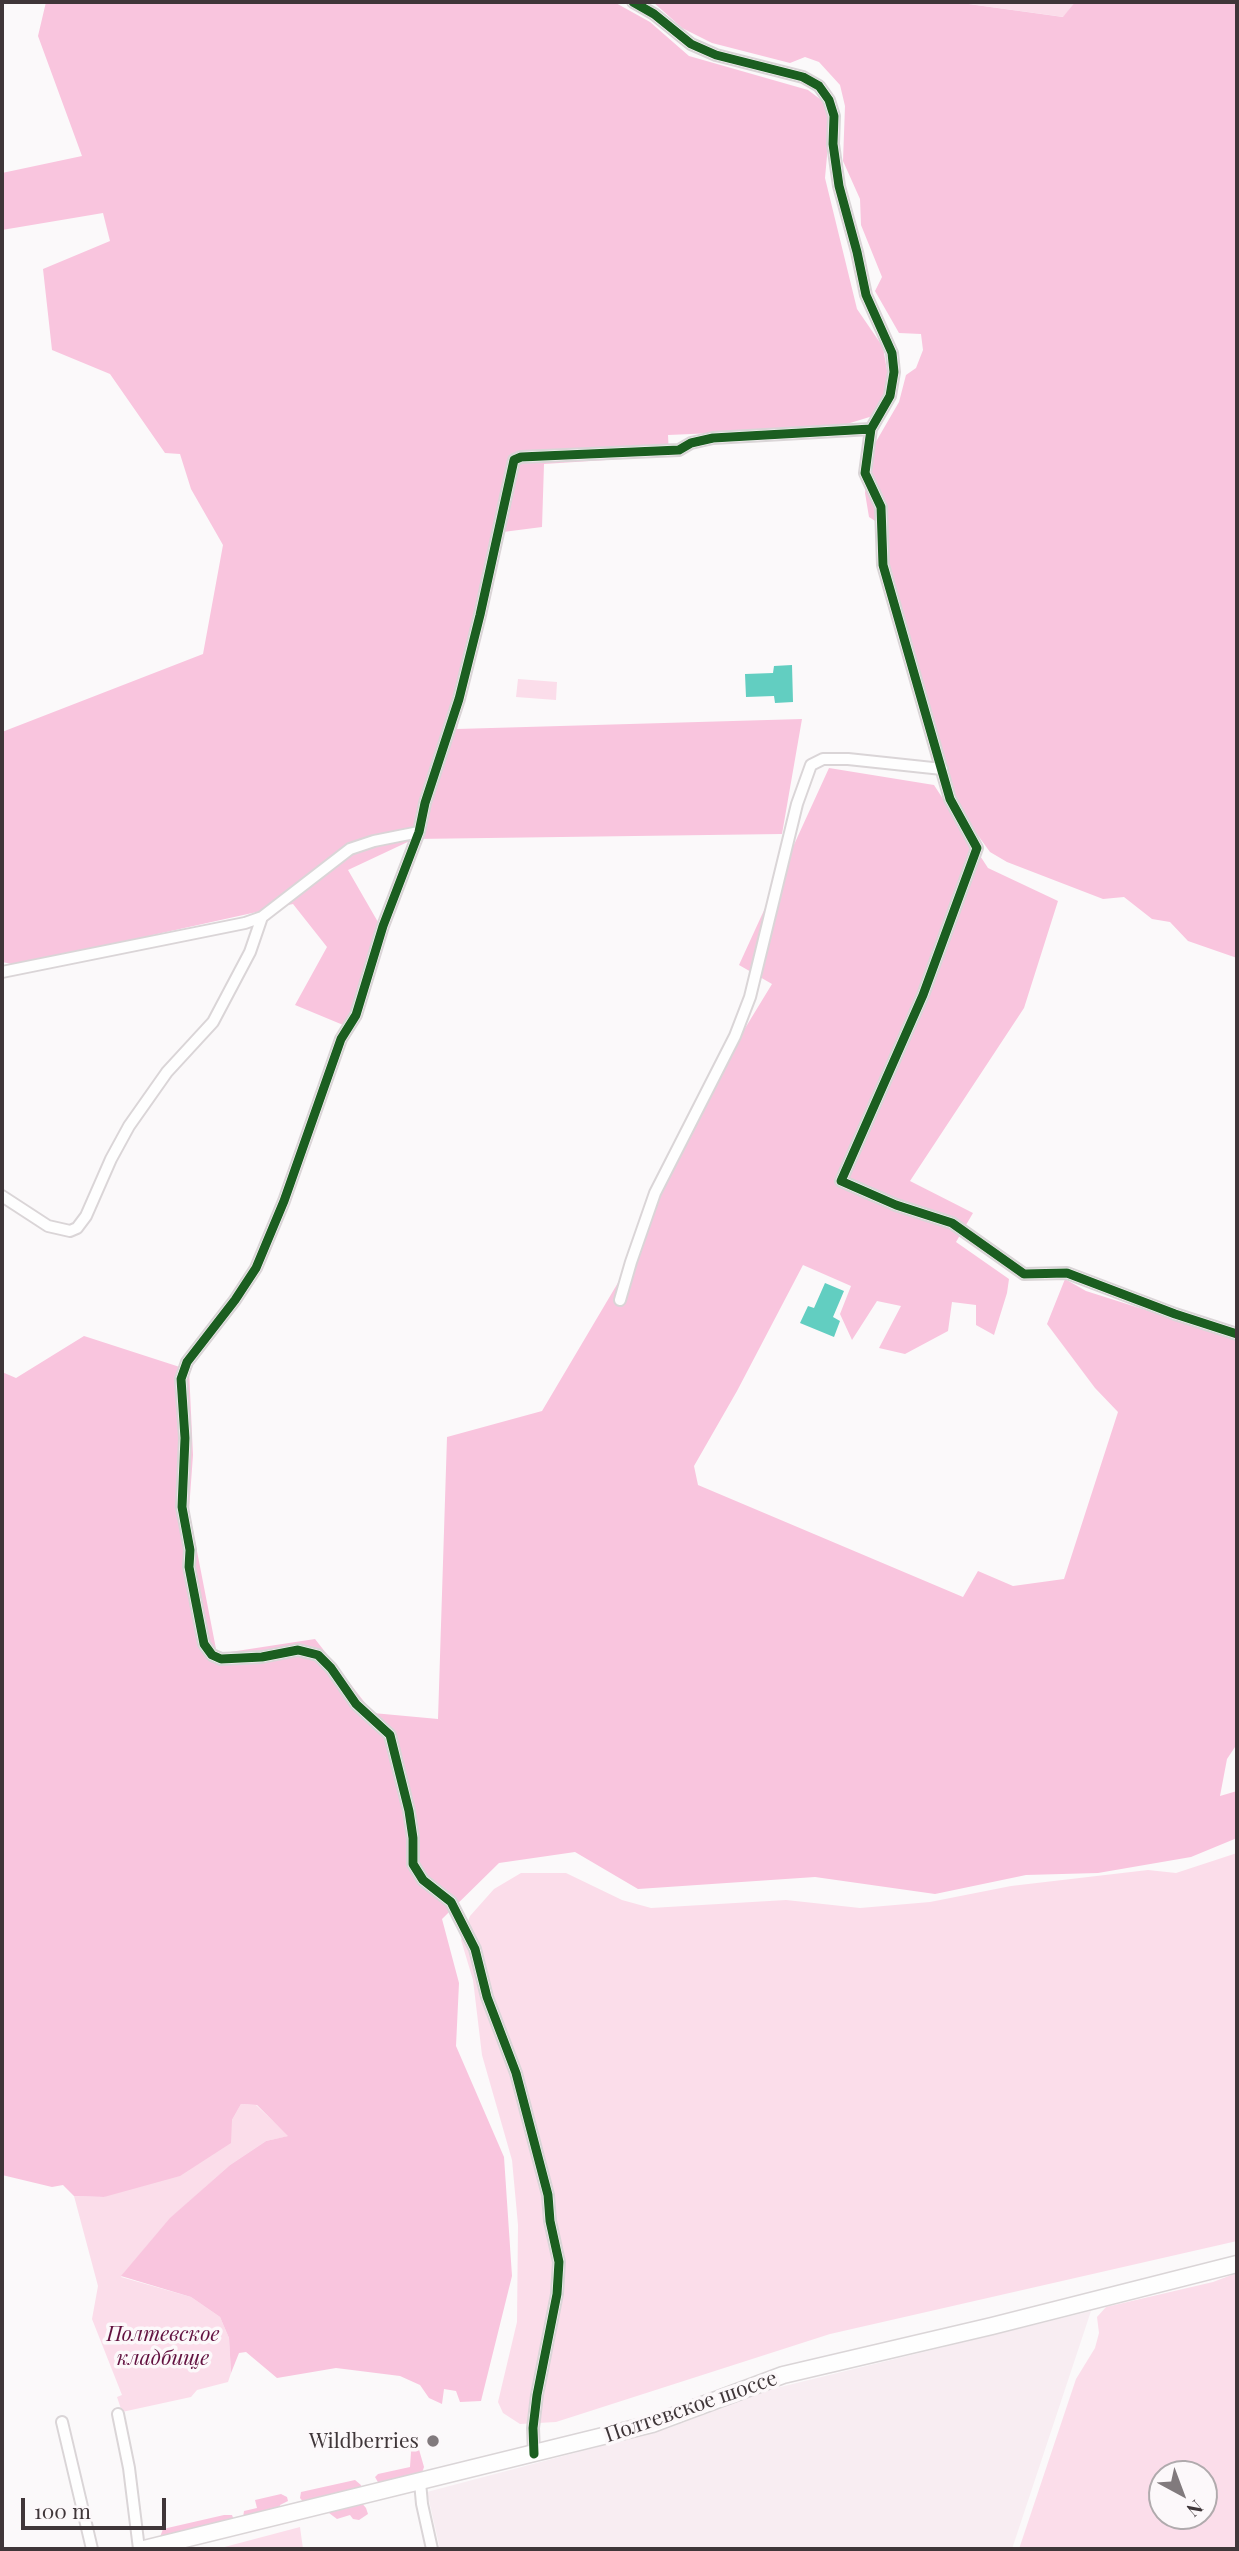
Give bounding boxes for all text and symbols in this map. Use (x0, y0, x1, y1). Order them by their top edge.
park label: Полтевское кладбище (107, 2321, 219, 2371)
street label: Полтевское шоссе (601, 2366, 781, 2448)
place label: Wildberries (309, 2428, 419, 2454)
marker: Wildberries (425, 2433, 441, 2449)
north arrow (1148, 2460, 1218, 2530)
scale bar (24, 2484, 170, 2528)
text: N (1182, 2495, 1209, 2524)
text: 100 m (34, 2496, 91, 2524)

